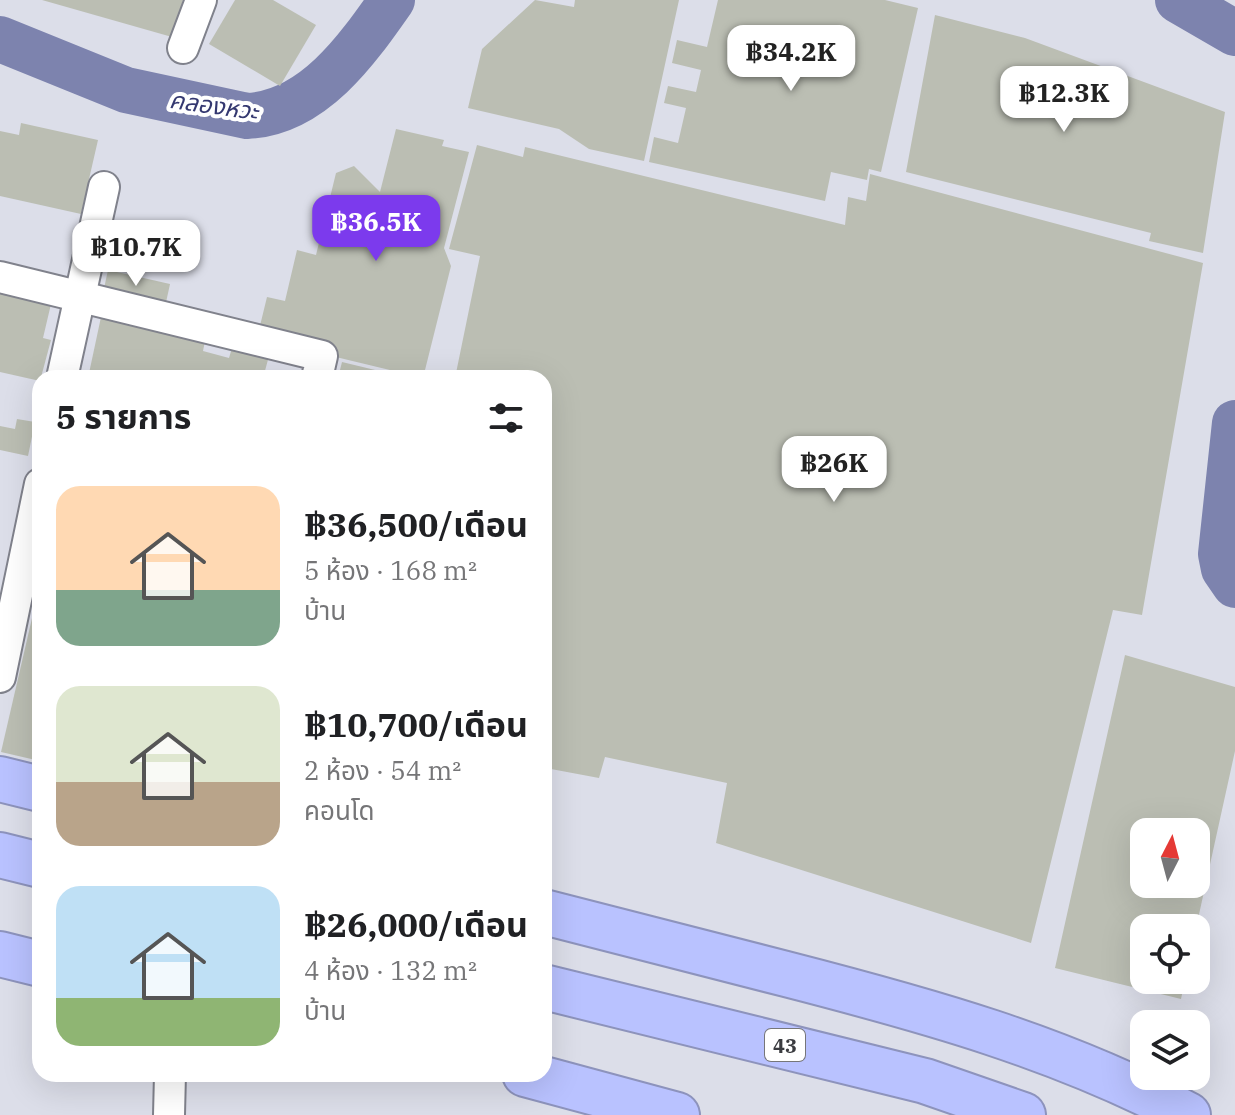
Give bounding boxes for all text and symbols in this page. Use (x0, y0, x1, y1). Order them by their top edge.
pin: ฿34.2K (726, 25, 856, 93)
text: ฿34.2K (745, 34, 837, 68)
pin: ฿12.3K (999, 66, 1129, 134)
text: ฿12.3K (1018, 75, 1110, 109)
water label: คลองหวะ (168, 83, 262, 127)
pin: ฿36.5K (311, 195, 441, 263)
text: ฿36.5K (330, 204, 422, 238)
pin: ฿10.7K (71, 220, 201, 288)
text: ฿10.7K (90, 229, 182, 263)
text: 5 รายการ (56, 394, 191, 438)
icon: filters (484, 396, 528, 440)
pin: ฿26K (787, 436, 881, 504)
text: ฿26K (800, 445, 868, 479)
text: ฿36,500/เดือน (304, 502, 528, 546)
icon: home (120, 518, 216, 614)
text: 5 ห้อง · 168 m² (304, 553, 477, 587)
text: บ้าน (304, 593, 346, 627)
text: ฿10,700/เดือน (304, 702, 528, 746)
icon: home (120, 718, 216, 814)
text: 2 ห้อง · 54 m² (304, 753, 461, 787)
text: คอนโด (304, 793, 375, 827)
north arrow (1130, 818, 1210, 898)
map controls (1130, 818, 1210, 1090)
text: ฿26,000/เดือน (304, 902, 528, 946)
button: locate (1130, 914, 1210, 994)
icon: home (120, 918, 216, 1014)
text: 4 ห้อง · 132 m² (304, 953, 477, 987)
text: บ้าน (304, 993, 346, 1027)
button: layers (1130, 1010, 1210, 1090)
road number: 43 (765, 1029, 805, 1061)

